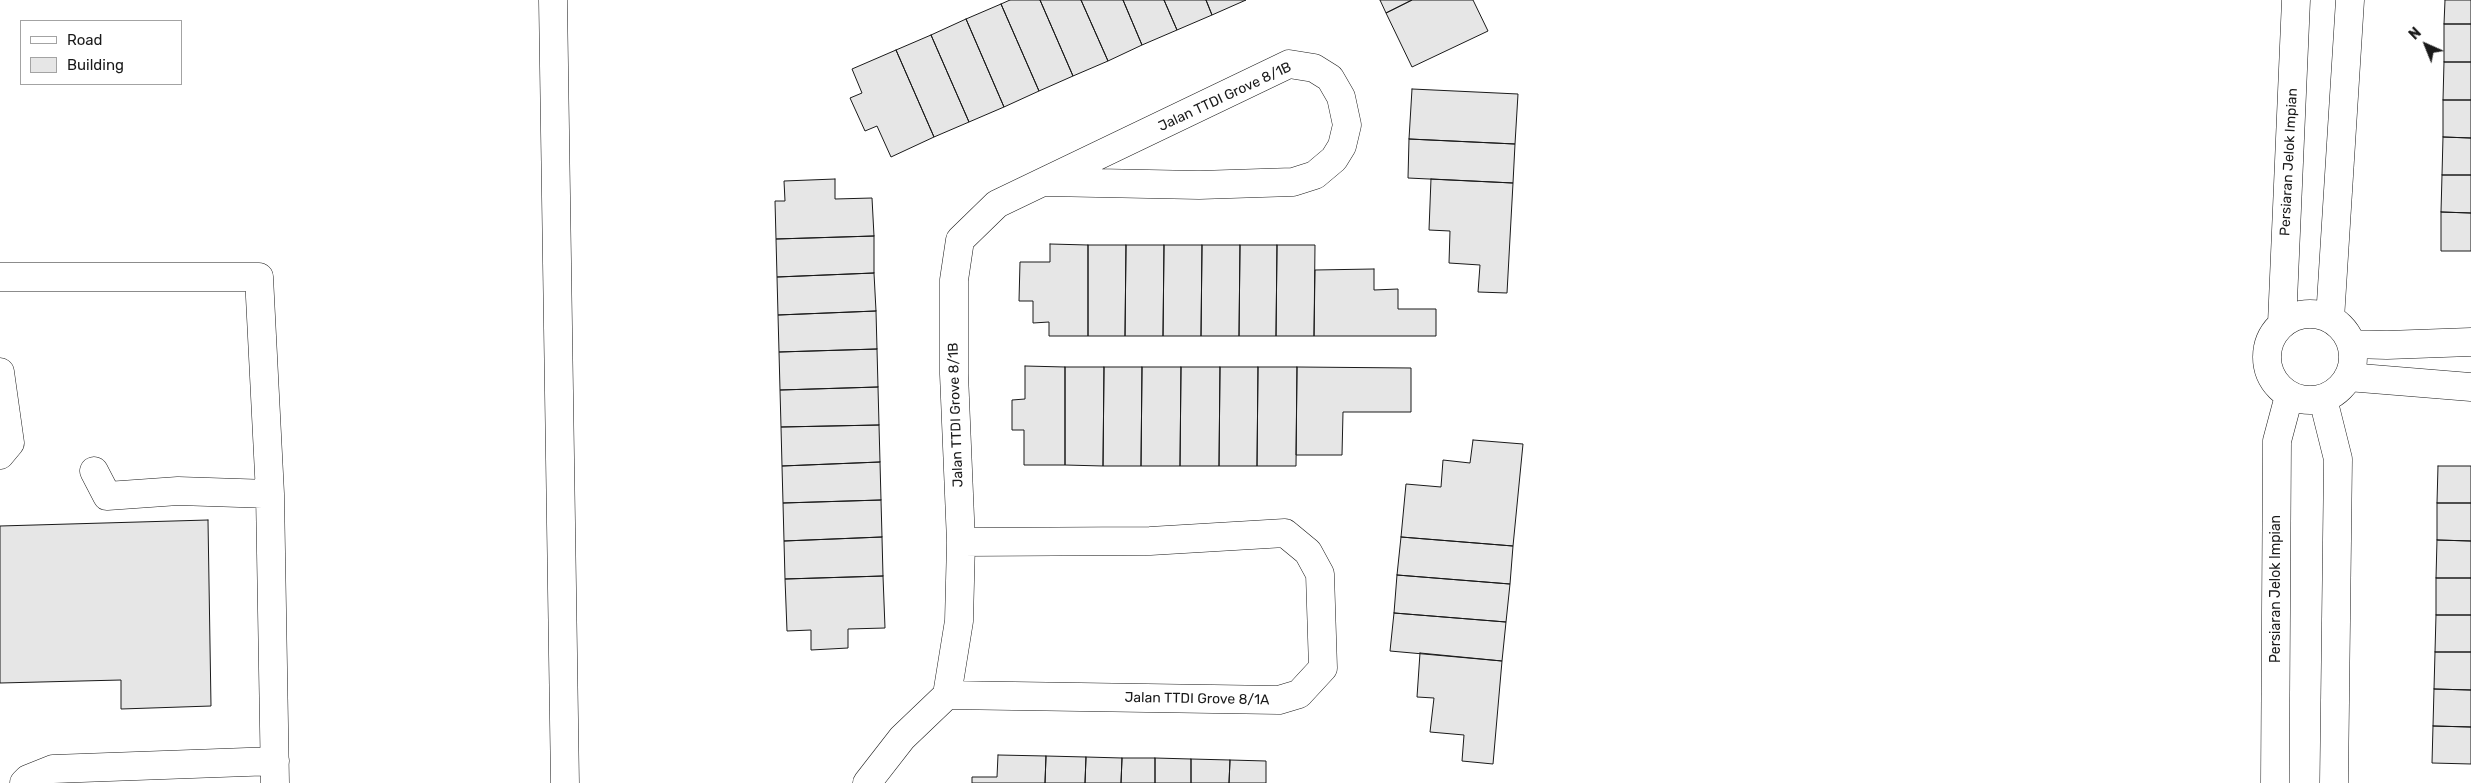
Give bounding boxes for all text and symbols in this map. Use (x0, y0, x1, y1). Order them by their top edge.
legend (20, 20, 182, 85)
north arrow (2401, 20, 2451, 70)
text: N (2406, 24, 2425, 43)
text: Road (67, 31, 103, 49)
text: Building (67, 56, 124, 74)
street label: Jalan TTDI Grove 8/1B (1156, 59, 1294, 135)
street label: Persiaran Jelok Impian (2277, 88, 2301, 236)
street label: Jalan TTDI Grove 8/1B (945, 342, 967, 488)
street label: Persiaran Jelok Impian (2268, 515, 2284, 663)
street label: Jalan TTDI Grove 8/1A (1124, 689, 1270, 709)

